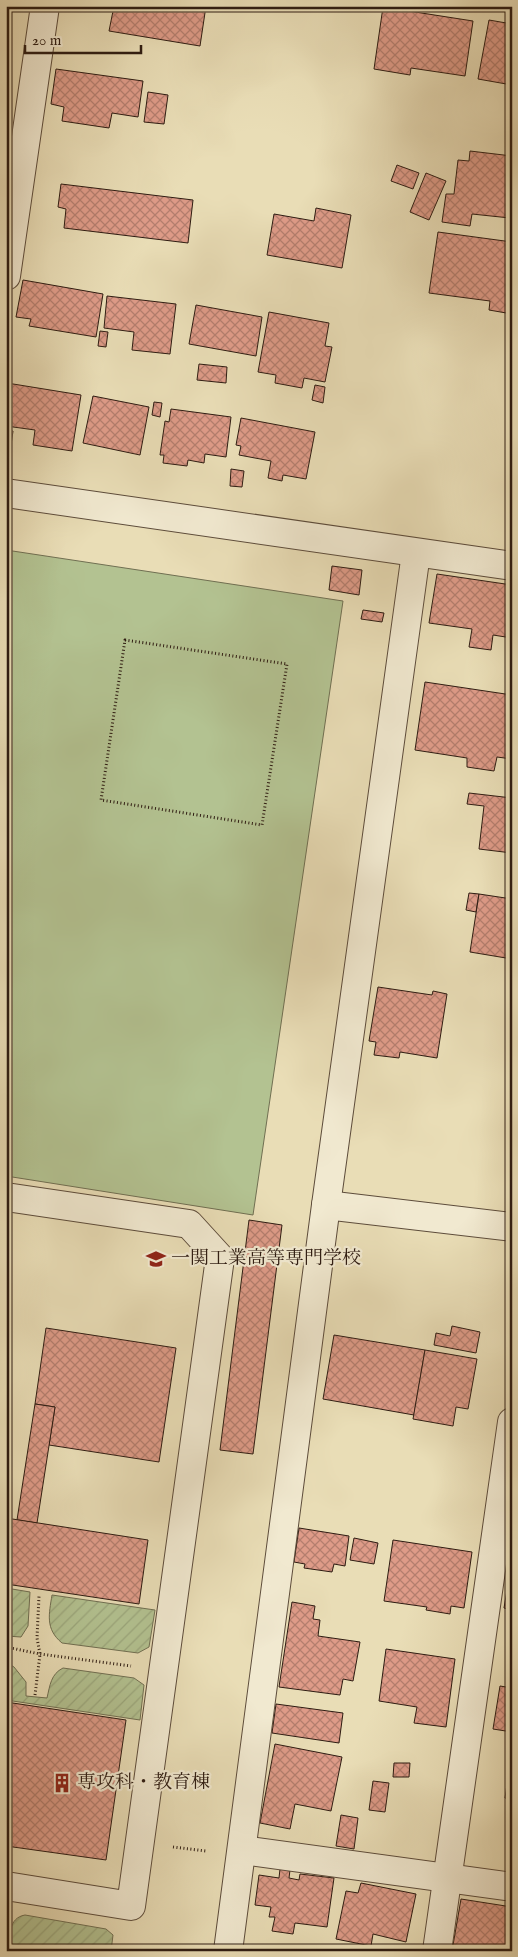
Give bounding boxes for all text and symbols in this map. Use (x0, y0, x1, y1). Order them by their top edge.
scale bar (25, 22, 141, 54)
text: 20 m (32, 31, 62, 50)
place label: 一関工業高等専門学校 (171, 1247, 361, 1271)
school or university icon: 一関工業高等専門学校 (145, 1248, 167, 1270)
place label: 専攻科・教育棟 (77, 1771, 210, 1795)
building icon: 専攻科・教育棟 (51, 1772, 73, 1794)

